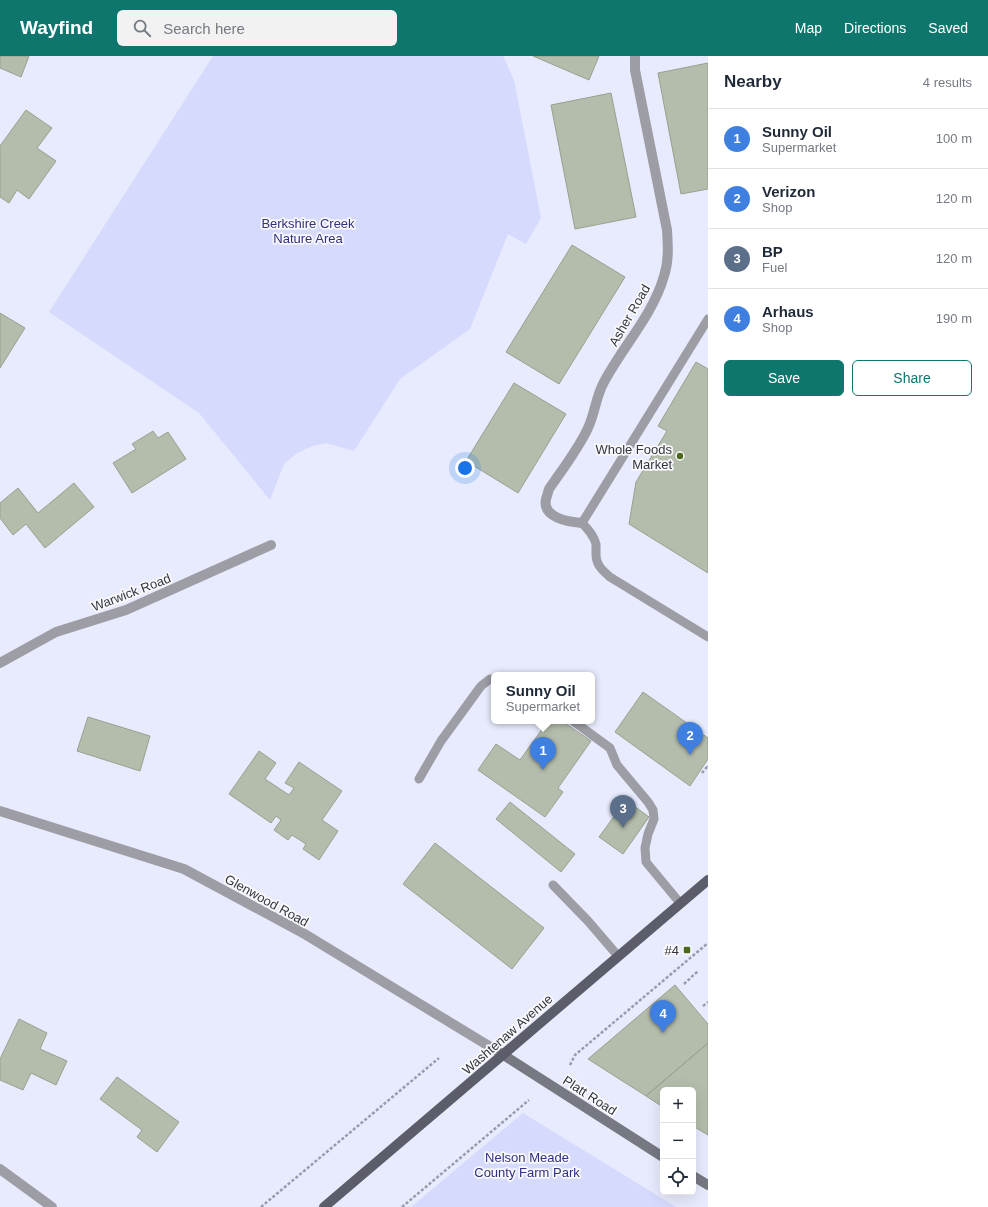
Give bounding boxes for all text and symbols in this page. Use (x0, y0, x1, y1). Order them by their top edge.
search box (117, 10, 397, 46)
text: Wayfind (20, 17, 93, 38)
icon: search (131, 17, 153, 39)
text: Search here (163, 20, 245, 37)
text: Map (795, 20, 822, 36)
text: Directions (844, 20, 906, 36)
text: Saved (928, 20, 968, 36)
text: Nearby (724, 72, 782, 91)
text: 4 results (923, 75, 972, 90)
text: Sunny Oil (762, 123, 832, 140)
text: 1 (733, 131, 741, 146)
text: 100 m (936, 131, 972, 146)
text: Supermarket (762, 140, 836, 155)
text: Verizon (762, 183, 815, 200)
text: 2 (733, 191, 741, 206)
text: 120 m (936, 191, 972, 206)
text: Shop (762, 200, 792, 215)
park label: Berkshire Creek Nature Area (261, 216, 355, 246)
text: BP (762, 243, 783, 260)
text: 3 (733, 251, 741, 266)
text: 120 m (936, 251, 972, 266)
text: Fuel (762, 260, 787, 275)
street label: Asher Road (606, 282, 653, 349)
text: Arhaus (762, 303, 814, 320)
text: 4 (733, 311, 741, 326)
text: 190 m (936, 311, 972, 326)
text: Shop (762, 320, 792, 335)
button: Save (724, 360, 844, 396)
button: Share (852, 360, 972, 396)
place label: Whole Foods Market (595, 442, 672, 472)
marker: Whole Foods Market (675, 451, 685, 461)
your location (455, 458, 475, 478)
street label: Warwick Road (90, 571, 173, 614)
popup (491, 672, 595, 724)
text: Sunny Oil (506, 682, 576, 699)
text: Supermarket (506, 699, 580, 714)
pin: 2 (677, 722, 703, 755)
pin: 1 (530, 737, 556, 770)
pin: 3 (610, 795, 636, 828)
street label: Glenwood Road (222, 871, 311, 930)
place label: #4 (665, 943, 679, 958)
marker: #4 (682, 945, 692, 955)
street label: Washtenaw Avenue (459, 991, 555, 1077)
pin: 4 (650, 1000, 676, 1033)
street label: Platt Road (560, 1073, 619, 1118)
map controls (660, 1087, 696, 1195)
button: + (660, 1087, 696, 1123)
button: − (660, 1123, 696, 1159)
park label: Nelson Meade County Farm Park (474, 1150, 580, 1180)
button: locate (660, 1159, 696, 1195)

